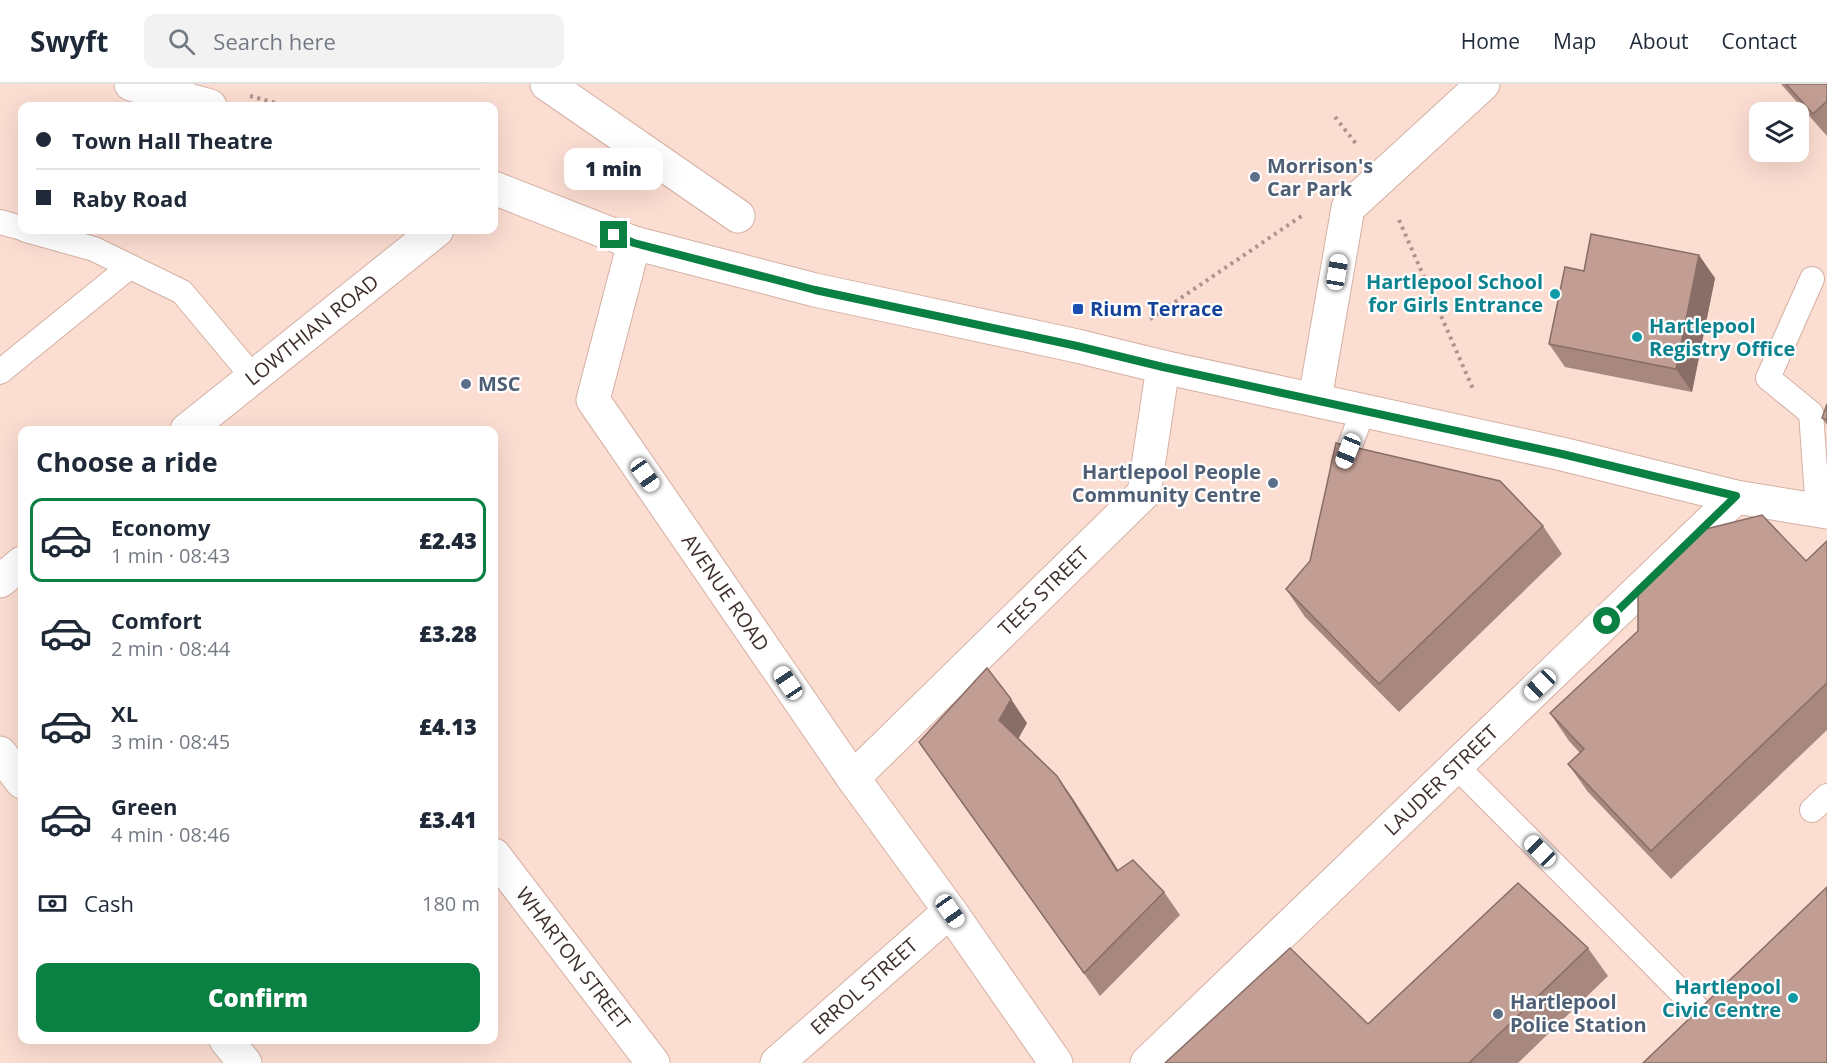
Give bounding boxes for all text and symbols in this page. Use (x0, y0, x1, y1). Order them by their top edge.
search box (144, 14, 564, 68)
text: Swyft (30, 22, 108, 60)
icon: search (165, 25, 198, 58)
text: Search here (213, 26, 336, 56)
text: Home (1461, 27, 1520, 55)
text: Map (1553, 27, 1596, 55)
text: About (1629, 27, 1689, 55)
text: Contact (1722, 27, 1797, 55)
map controls (1749, 102, 1809, 162)
button: layers (1749, 102, 1809, 162)
text: Town Hall Theatre (72, 125, 273, 155)
callout: 1 min (564, 148, 664, 190)
place label: Morrison's Car Park (1267, 152, 1373, 202)
text: 1 min (585, 155, 642, 182)
marker: Morrison's Car Park (1248, 170, 1262, 184)
text: Raby Road (72, 183, 187, 213)
route end (600, 221, 627, 248)
car (1325, 253, 1349, 291)
street label: LOWTHIAN ROAD (239, 268, 384, 391)
place label: Hartlepool School for Girls Entrance (1366, 268, 1543, 318)
marker: Hartlepool School for Girls Entrance (1548, 287, 1562, 301)
place label: Rium Terrace (1090, 295, 1223, 322)
marker: Rium Terrace (1071, 302, 1085, 316)
place label: Hartlepool Registry Office (1649, 312, 1795, 362)
marker: Hartlepool Registry Office (1630, 330, 1644, 344)
place label: MSC (478, 370, 521, 397)
marker: MSC (459, 377, 473, 391)
car (1333, 431, 1363, 471)
text: Choose a ride (36, 443, 218, 480)
car (627, 455, 663, 495)
place label: Hartlepool People Community Centre (1072, 458, 1261, 508)
marker: Hartlepool People Community Centre (1266, 476, 1280, 490)
text: Economy (111, 512, 210, 542)
icon: car (39, 513, 93, 567)
text: £2.43 (419, 525, 477, 555)
street label: AVENUE ROAD (676, 528, 776, 656)
street label: TEES STREET (992, 540, 1095, 641)
text: 1 min · 08:43 (111, 542, 230, 569)
text: Comfort (111, 605, 202, 635)
icon: car (39, 606, 93, 660)
route start (1593, 607, 1620, 634)
text: £3.28 (419, 618, 477, 648)
text: 2 min · 08:44 (111, 635, 230, 662)
car (770, 663, 806, 703)
car (1521, 666, 1559, 704)
text: XL (111, 698, 138, 728)
icon: car (39, 699, 93, 753)
text: £4.13 (419, 711, 477, 741)
street label: LAUDER STREET (1378, 719, 1504, 841)
text: 3 min · 08:45 (111, 728, 230, 755)
text: Green (111, 791, 177, 821)
icon: car (39, 792, 93, 846)
text: £3.41 (419, 804, 477, 834)
text: 4 min · 08:46 (111, 821, 230, 848)
car (1521, 832, 1559, 870)
street label: WHARTON STREET (510, 881, 637, 1035)
icon: cash (36, 887, 69, 920)
text: Cash (84, 888, 134, 918)
text: 180 m (422, 890, 480, 917)
car (932, 891, 968, 931)
street label: ERROL STREET (804, 931, 923, 1041)
button: Confirm (36, 963, 480, 1032)
place label: Hartlepool Civic Centre (1662, 973, 1781, 1023)
place label: Hartlepool Police Station (1510, 988, 1647, 1038)
marker: Hartlepool Civic Centre (1786, 991, 1800, 1005)
marker: Hartlepool Police Station (1491, 1007, 1505, 1021)

